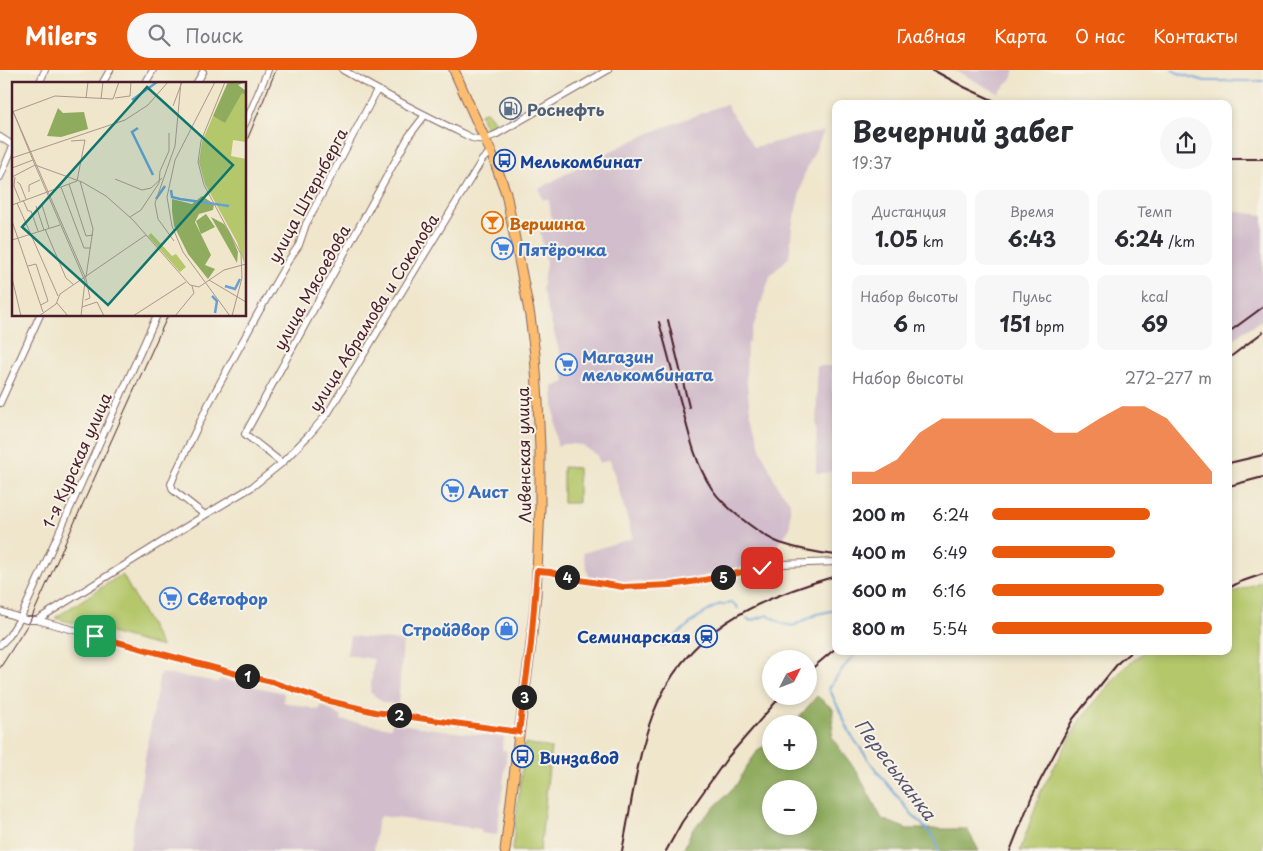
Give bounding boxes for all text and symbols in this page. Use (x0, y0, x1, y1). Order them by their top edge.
search box (127, 13, 477, 58)
text: Milers (25, 17, 97, 53)
icon: search (145, 21, 173, 49)
text: Поиск (185, 21, 243, 49)
text: Главная (897, 22, 966, 49)
text: Карта (994, 22, 1047, 49)
text: О нас (1075, 22, 1125, 49)
text: Контакты (1153, 22, 1238, 49)
inset map (12, 82, 246, 316)
fuel station icon: Роснефть (499, 97, 523, 121)
place label: Роснефть (527, 97, 605, 121)
text: Вечерний забег (852, 109, 1073, 152)
button: share (1160, 117, 1212, 169)
street label: улица Штернберга (261, 123, 353, 267)
bus stop icon: Мелькомбинат (492, 149, 516, 173)
place label: Мелькомбинат (520, 149, 642, 173)
text: 19:37 (852, 150, 892, 174)
text: Дистанция (872, 201, 946, 222)
text: Время (1010, 201, 1054, 222)
text: Темп (1137, 201, 1172, 222)
street label: улица Абрамова и Соколова (302, 208, 444, 416)
bar icon: Вершина (481, 211, 505, 235)
place label: Вершина (509, 211, 585, 235)
street label: улица Мясоедова (267, 220, 355, 354)
text: 1.05 (875, 222, 918, 254)
text: 6:43 (1008, 222, 1056, 254)
text: 6:24 (1114, 222, 1164, 254)
text: km (918, 231, 944, 252)
text: /km (1164, 231, 1195, 252)
supermarket icon: Пятёрочка (490, 237, 514, 261)
place label: Пятёрочка (518, 237, 607, 261)
text: Набор высоты (860, 286, 958, 307)
text: Пульс (1012, 286, 1052, 307)
text: kcal (1141, 286, 1169, 307)
text: 6 (893, 307, 908, 339)
text: 151 (1000, 307, 1031, 339)
text: 69 (1141, 307, 1168, 339)
text: m (908, 316, 925, 337)
text: bpm (1031, 316, 1064, 337)
place label: Магазин мелькомбината (582, 344, 714, 386)
supermarket icon: Магазин мелькомбината (554, 353, 578, 377)
text: Набор высоты (852, 365, 964, 389)
text: 272–277 m (1125, 365, 1212, 389)
street label: Ливенская улица (510, 387, 536, 523)
street label: 1-я Курская улица (35, 388, 117, 532)
supermarket icon: Аист (440, 479, 464, 503)
place label: Аист (468, 479, 509, 503)
text: 200 m (852, 502, 906, 526)
text: 6:24 (932, 502, 969, 526)
text: 400 m (852, 540, 906, 564)
text: 6:49 (932, 540, 967, 564)
pin (741, 547, 783, 589)
icon: check (748, 554, 776, 582)
pin: 4 (554, 564, 580, 590)
pin: 5 (710, 564, 736, 590)
text: 4 (563, 567, 572, 588)
text: 5 (719, 567, 728, 588)
text: 600 m (852, 578, 906, 602)
text: 6:16 (932, 578, 966, 602)
supermarket icon: Светофор (159, 586, 183, 610)
place label: Светофор (187, 586, 268, 610)
pin (74, 615, 116, 657)
text: 800 m (852, 616, 905, 640)
text: 5:54 (932, 616, 968, 640)
place label: Стройдвор (402, 617, 490, 641)
shop icon: Стройдвор (494, 617, 518, 641)
icon: arrive (81, 622, 109, 650)
place label: Семинарская (577, 624, 691, 648)
station icon: Семинарская (695, 624, 719, 648)
north arrow (762, 650, 818, 705)
map controls (762, 650, 817, 835)
pin: 1 (234, 664, 260, 688)
text: 1 (244, 666, 251, 687)
pin: 3 (512, 684, 536, 710)
text: 3 (520, 687, 529, 708)
pin: 2 (386, 702, 412, 728)
text: 2 (395, 705, 404, 726)
water label: Пересыханка (849, 713, 944, 826)
button: + (762, 715, 817, 770)
bus stop icon: Винзавод (511, 745, 535, 769)
place label: Винзавод (539, 745, 619, 769)
button: − (762, 780, 817, 835)

